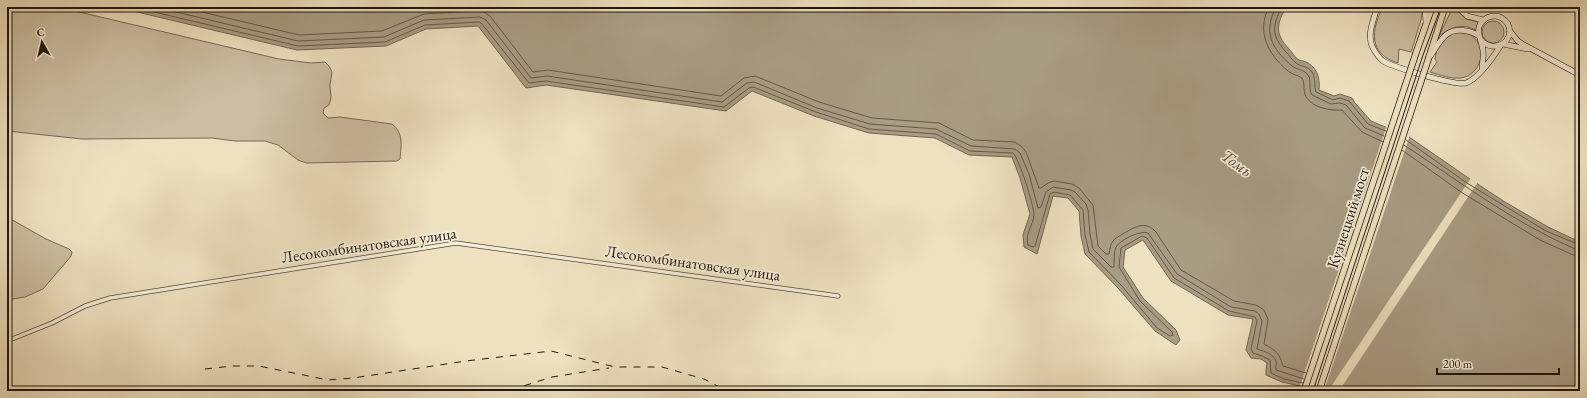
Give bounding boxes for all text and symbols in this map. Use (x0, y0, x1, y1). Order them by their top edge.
north arrow (22, 22, 62, 62)
text: С (36, 25, 46, 40)
water label: Томь (1217, 144, 1257, 182)
street label: Кузнецкий мост (1322, 165, 1374, 271)
street label: Лесокомбинатовская улица (280, 222, 458, 268)
street label: Лесокомбинатовская улица (604, 240, 782, 286)
scale bar (1437, 350, 1559, 376)
text: 200 m (1443, 356, 1473, 372)

